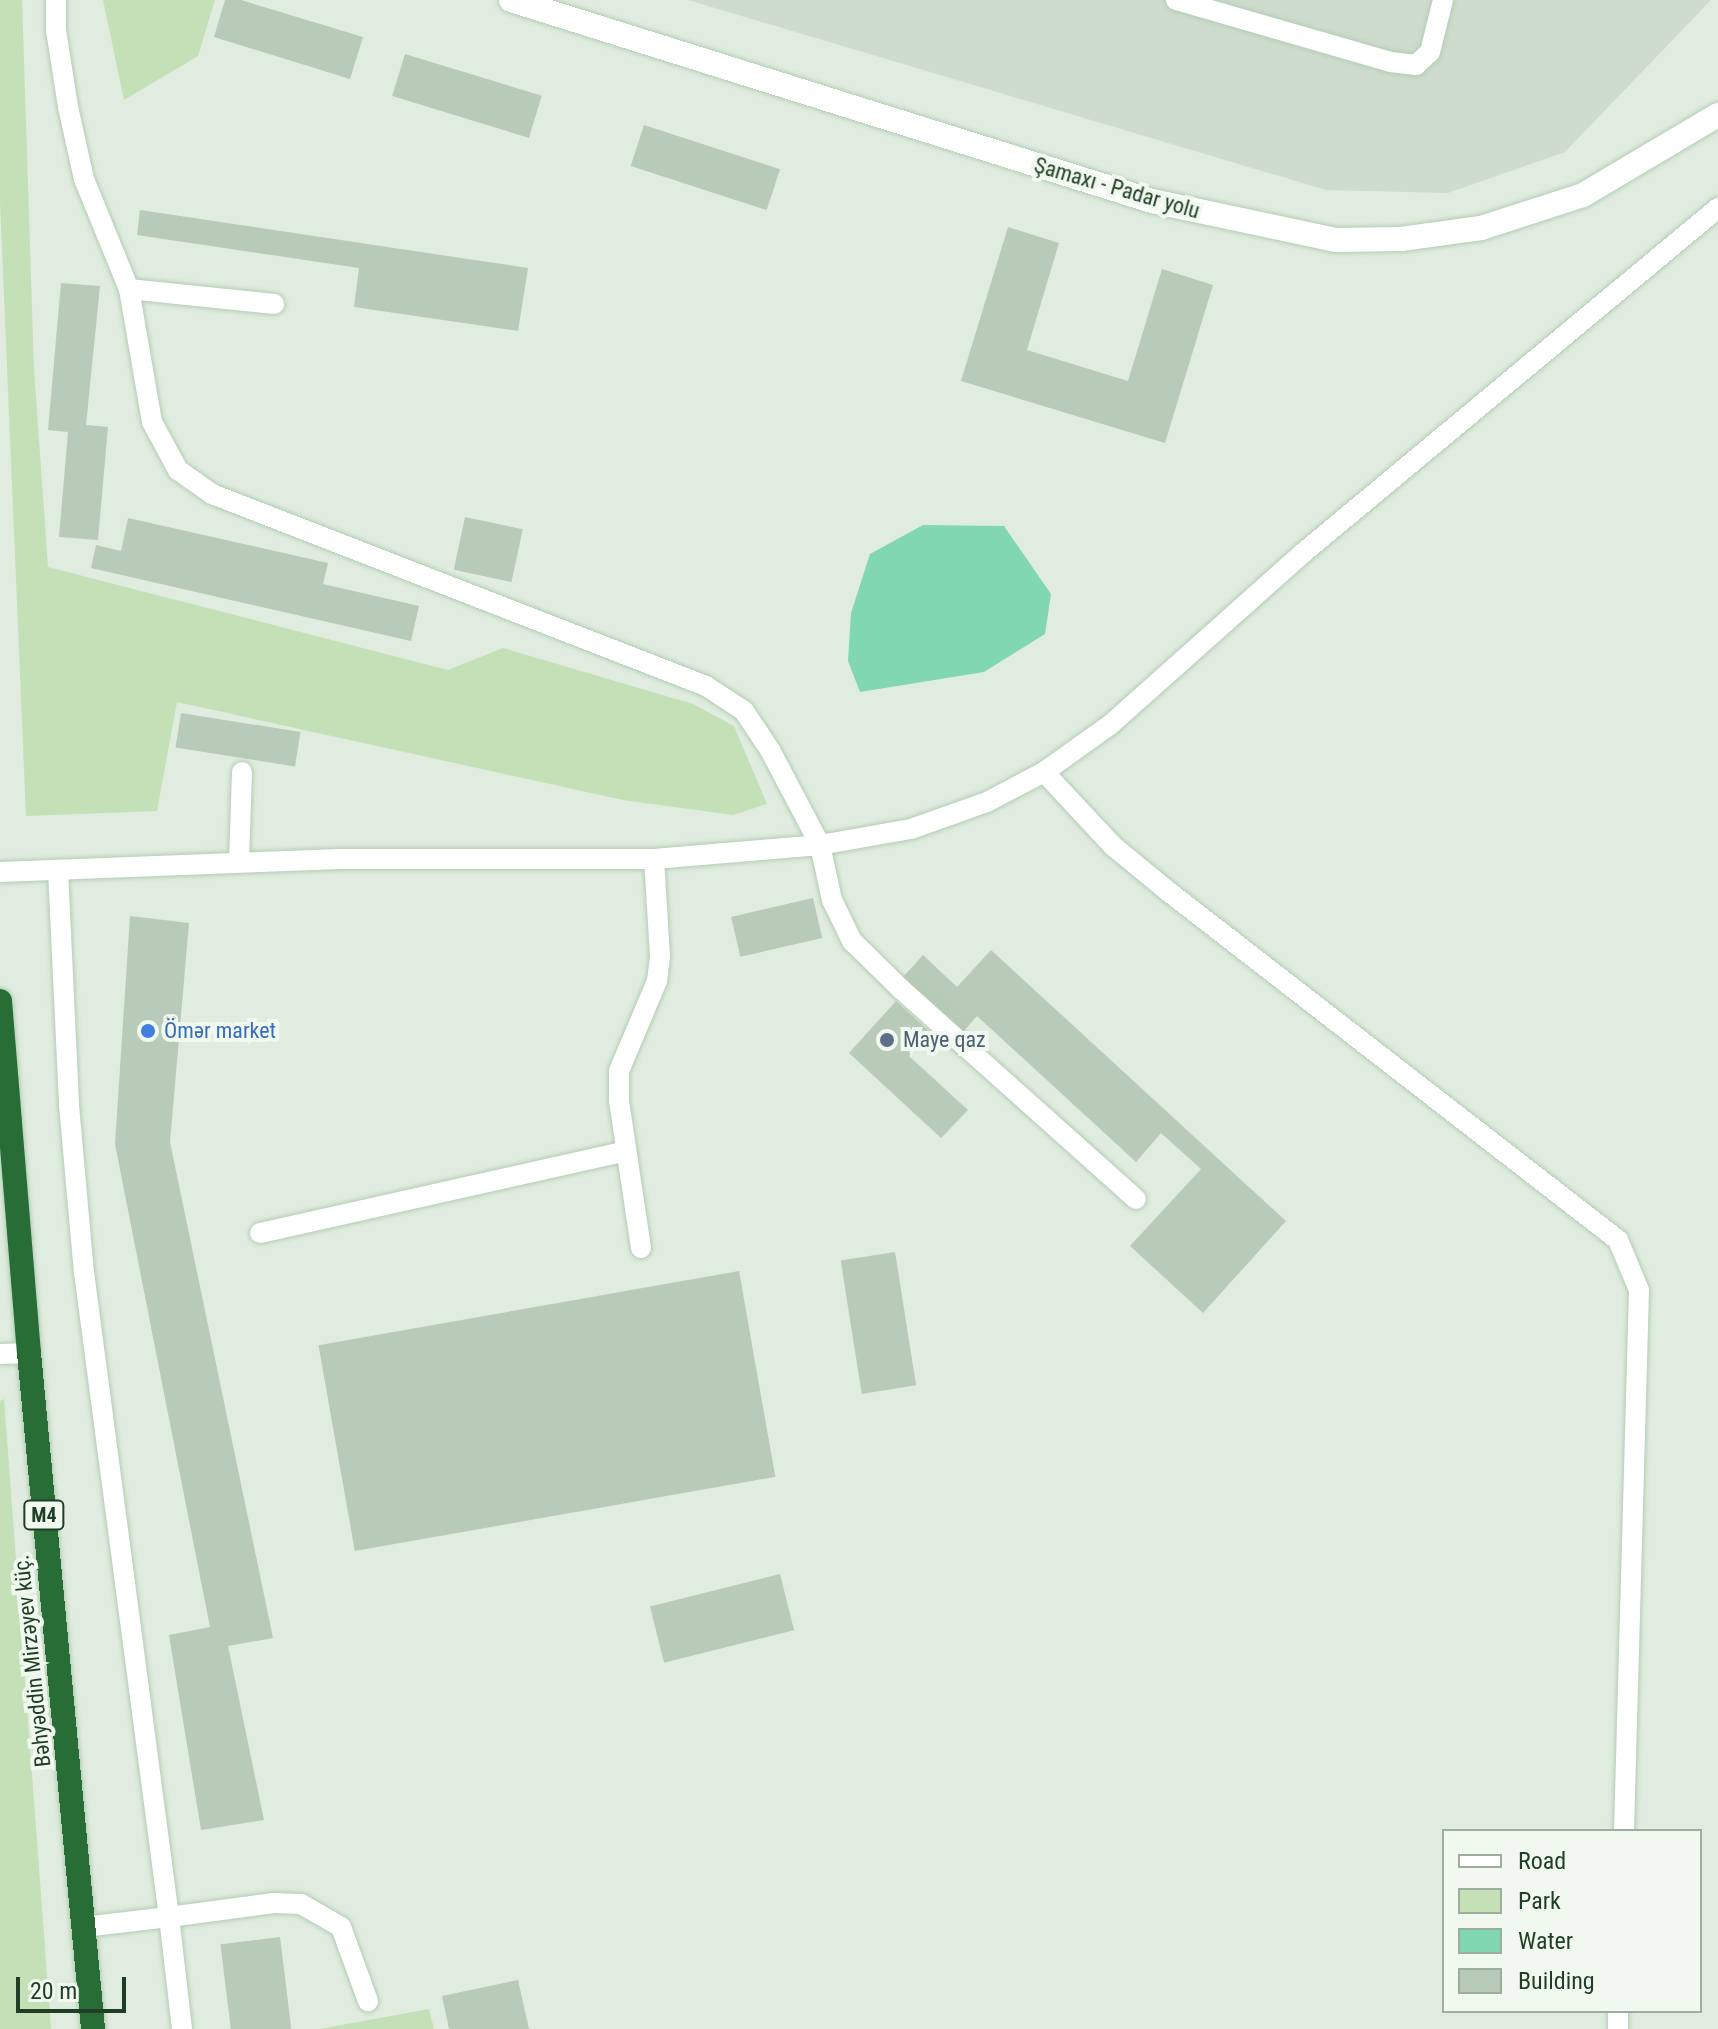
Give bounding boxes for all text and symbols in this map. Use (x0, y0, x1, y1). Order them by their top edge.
street label: Şamaxı - Padar yolu (1031, 152, 1203, 224)
place label: Ömər market (164, 1018, 276, 1044)
marker: Ömər market (139, 1022, 157, 1040)
place label: Maye qaz (903, 1027, 986, 1053)
marker: Maye qaz (878, 1031, 896, 1049)
road number: M4 (22, 1499, 66, 1531)
street label: Bəhyəddin Mirzəyev küç. (8, 1554, 56, 1768)
legend (1442, 1829, 1702, 2013)
text: Road (1518, 1847, 1566, 1875)
text: Park (1518, 1887, 1561, 1915)
text: Water (1518, 1927, 1573, 1955)
scale bar (20, 1961, 130, 2011)
text: Building (1518, 1967, 1595, 1995)
text: 20 m (30, 1977, 77, 2005)

